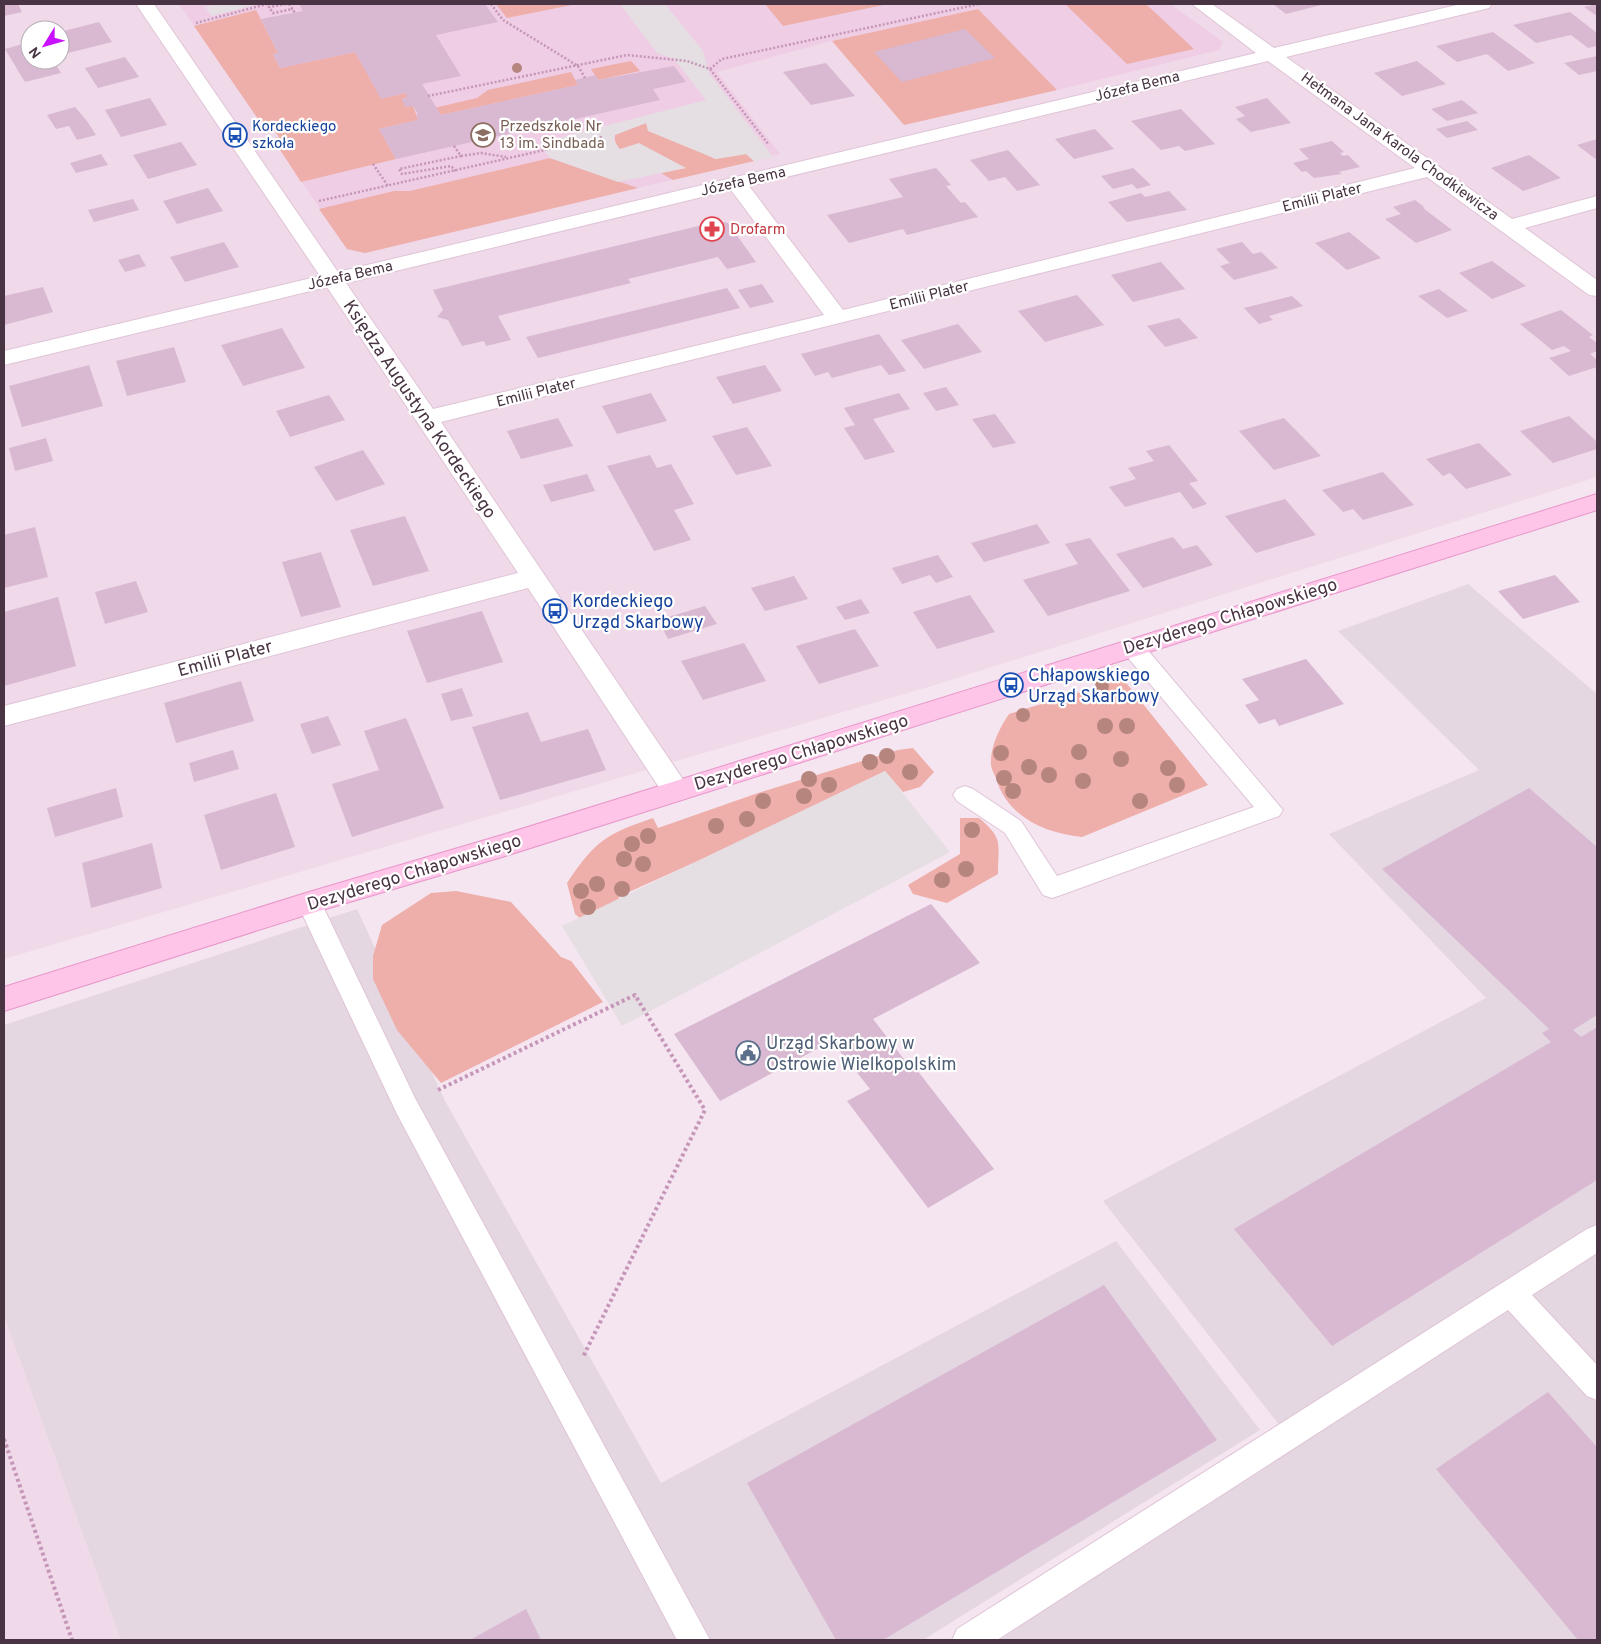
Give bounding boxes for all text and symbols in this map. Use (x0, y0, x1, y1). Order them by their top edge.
north arrow (20, 20, 70, 70)
text: N (26, 43, 46, 61)
street label: Józefa Bema (1093, 68, 1182, 107)
street label: Hetmana Jana Karola Chodkiewicza (1296, 69, 1502, 225)
place label: Kordeckiego szkoła (252, 118, 336, 154)
place label: Przedszkole Nr 13 im. Sindbada (500, 118, 605, 154)
bus stop icon: Kordeckiego szkoła (222, 122, 248, 148)
school or university icon: Przedszkole Nr 13 im. Sindbada (470, 122, 496, 148)
street label: Józefa Bema (699, 163, 788, 202)
street label: Emilii Plater (1281, 179, 1364, 217)
pharmacy icon: Drofarm (699, 216, 725, 242)
place label: Drofarm (730, 221, 786, 240)
street label: Józefa Bema (306, 257, 395, 296)
street label: Emilii Plater (888, 277, 971, 315)
street label: Księdza Augustyna Kordeckiego (337, 296, 501, 524)
street label: Emilii Plater (495, 374, 578, 412)
street label: Dezyderego Chłapowskiego (1121, 574, 1340, 661)
place label: Kordeckiego Urząd Skarbowy (572, 591, 704, 635)
bus stop icon: Kordeckiego Urząd Skarbowy (542, 598, 568, 624)
street label: Emilii Plater (175, 636, 275, 683)
place label: Chłapowskiego Urząd Skarbowy (1028, 665, 1160, 709)
bus stop icon: Chłapowskiego Urząd Skarbowy (998, 672, 1024, 698)
street label: Dezyderego Chłapowskiego (692, 710, 911, 797)
street label: Dezyderego Chłapowskiego (305, 830, 524, 917)
place label: Urząd Skarbowy w Ostrowie Wielkopolskim (766, 1033, 957, 1077)
public building icon: Urząd Skarbowy w Ostrowie Wielkopolskim (735, 1040, 761, 1066)

